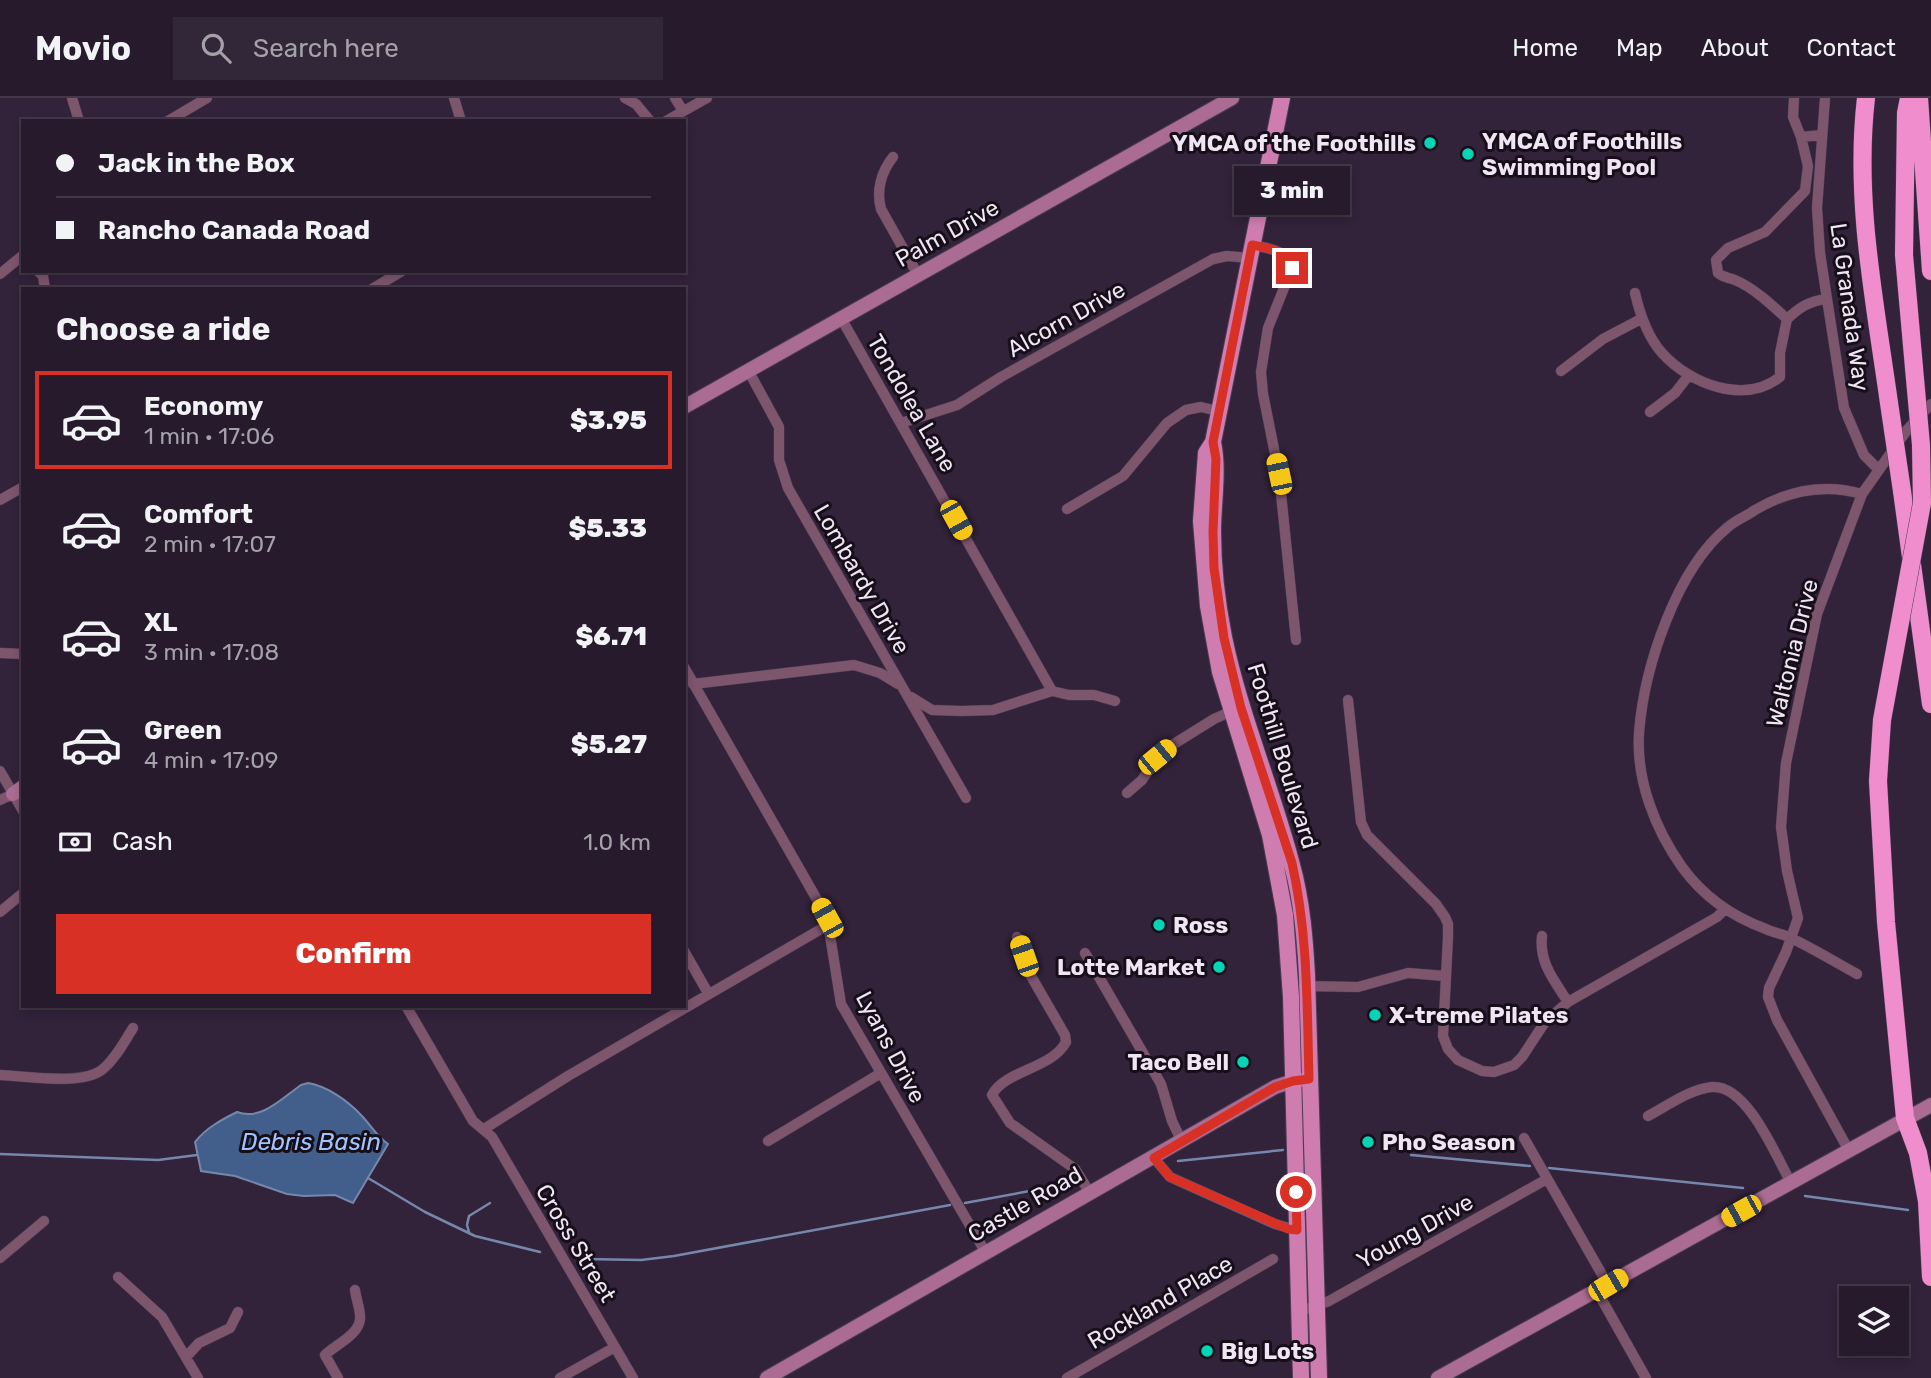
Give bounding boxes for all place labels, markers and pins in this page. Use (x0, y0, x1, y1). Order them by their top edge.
place label: YMCA of Foothills Swimming Pool (1482, 127, 1682, 181)
place label: YMCA of the Foothills (1172, 129, 1416, 157)
marker: YMCA of the Foothills (1422, 135, 1438, 151)
marker: YMCA of Foothills Swimming Pool (1460, 146, 1476, 162)
place label: Ross (1173, 911, 1229, 939)
marker: Ross (1151, 917, 1167, 933)
place label: Lotte Market (1057, 953, 1205, 981)
marker: Lotte Market (1211, 959, 1227, 975)
place label: X-treme Pilates (1389, 1001, 1569, 1029)
marker: X-treme Pilates (1367, 1007, 1383, 1023)
place label: Taco Bell (1127, 1048, 1229, 1076)
marker: Taco Bell (1235, 1054, 1251, 1070)
place label: Pho Season (1382, 1128, 1516, 1156)
marker: Pho Season (1360, 1134, 1376, 1150)
place label: Big Lots (1221, 1337, 1315, 1365)
marker: Big Lots (1199, 1343, 1215, 1359)

